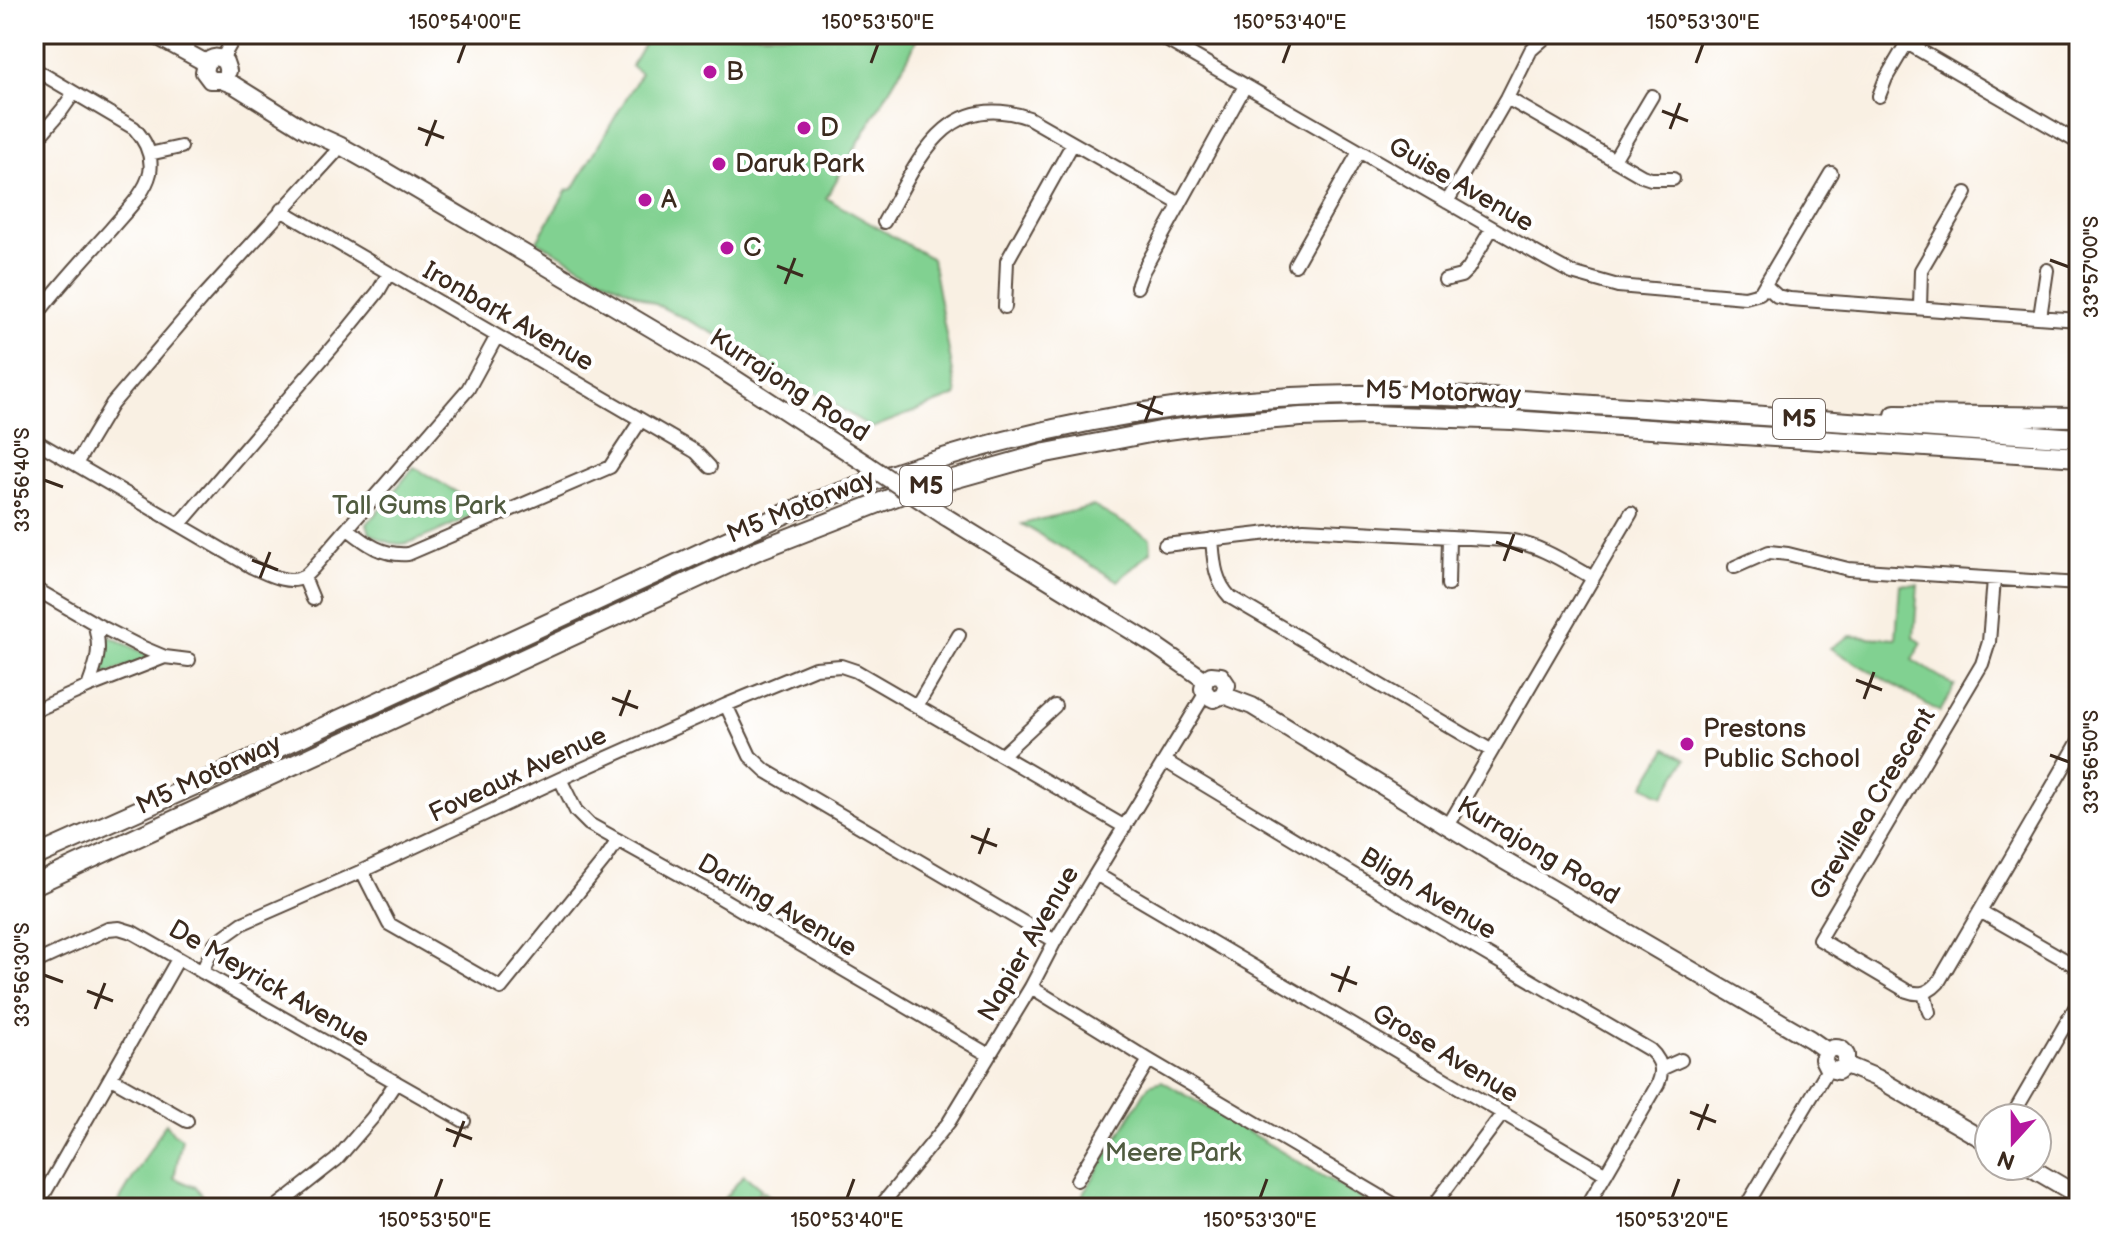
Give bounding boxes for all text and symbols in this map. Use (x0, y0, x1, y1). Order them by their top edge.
text: 150°54'00"E (409, 11, 521, 35)
text: 150°53'50"E (822, 11, 934, 35)
text: 150°53'40"E (1233, 11, 1347, 35)
text: 150°53'30"E (1646, 11, 1760, 35)
place label: B (726, 57, 744, 88)
marker: B (701, 63, 719, 81)
place label: D (820, 113, 839, 144)
marker: D (795, 119, 813, 137)
street label: Guise Avenue (1383, 131, 1539, 239)
place label: Daruk Park (735, 149, 864, 180)
marker: Daruk Park (710, 155, 728, 173)
place label: A (661, 185, 677, 216)
marker: A (636, 191, 654, 209)
text: 33°57'00"S (2080, 216, 2104, 318)
place label: C (743, 233, 762, 264)
marker: C (718, 239, 736, 257)
street label: Ironbark Avenue (417, 255, 599, 379)
street label: Kurrajong Road (703, 323, 875, 449)
street label: M5 Motorway (1364, 375, 1522, 411)
road number: M5 (1773, 399, 1825, 439)
text: 33°56'40"S (11, 427, 35, 533)
street label: M5 Motorway (723, 463, 880, 551)
road number: M5 (900, 466, 952, 506)
park label: Tall Gums Park (332, 491, 506, 522)
street label: Grevillea Crescent (1803, 702, 1943, 906)
text: 33°56'50"S (2080, 710, 2104, 814)
place label: Prestons Public School (1703, 714, 1860, 775)
street label: Foveaux Avenue (424, 720, 612, 830)
street label: M5 Motorway (132, 728, 287, 822)
marker: Prestons Public School (1678, 735, 1696, 753)
street label: Kurrajong Road (1451, 790, 1625, 912)
street label: Bligh Avenue (1354, 841, 1502, 947)
street label: Darling Avenue (692, 848, 862, 964)
street label: Napier Avenue (972, 861, 1086, 1027)
street label: De Meyrick Avenue (163, 914, 375, 1054)
text: 33°56'30"S (11, 922, 35, 1028)
street label: Grose Avenue (1366, 998, 1524, 1110)
north arrow (1973, 1102, 2053, 1182)
park label: Meere Park (1105, 1138, 1242, 1169)
text: N (1994, 1144, 2019, 1175)
text: 150°53'50"E (379, 1209, 491, 1233)
text: 150°53'40"E (790, 1209, 904, 1233)
text: 150°53'30"E (1203, 1209, 1317, 1233)
text: 150°53'20"E (1616, 1209, 1728, 1233)

